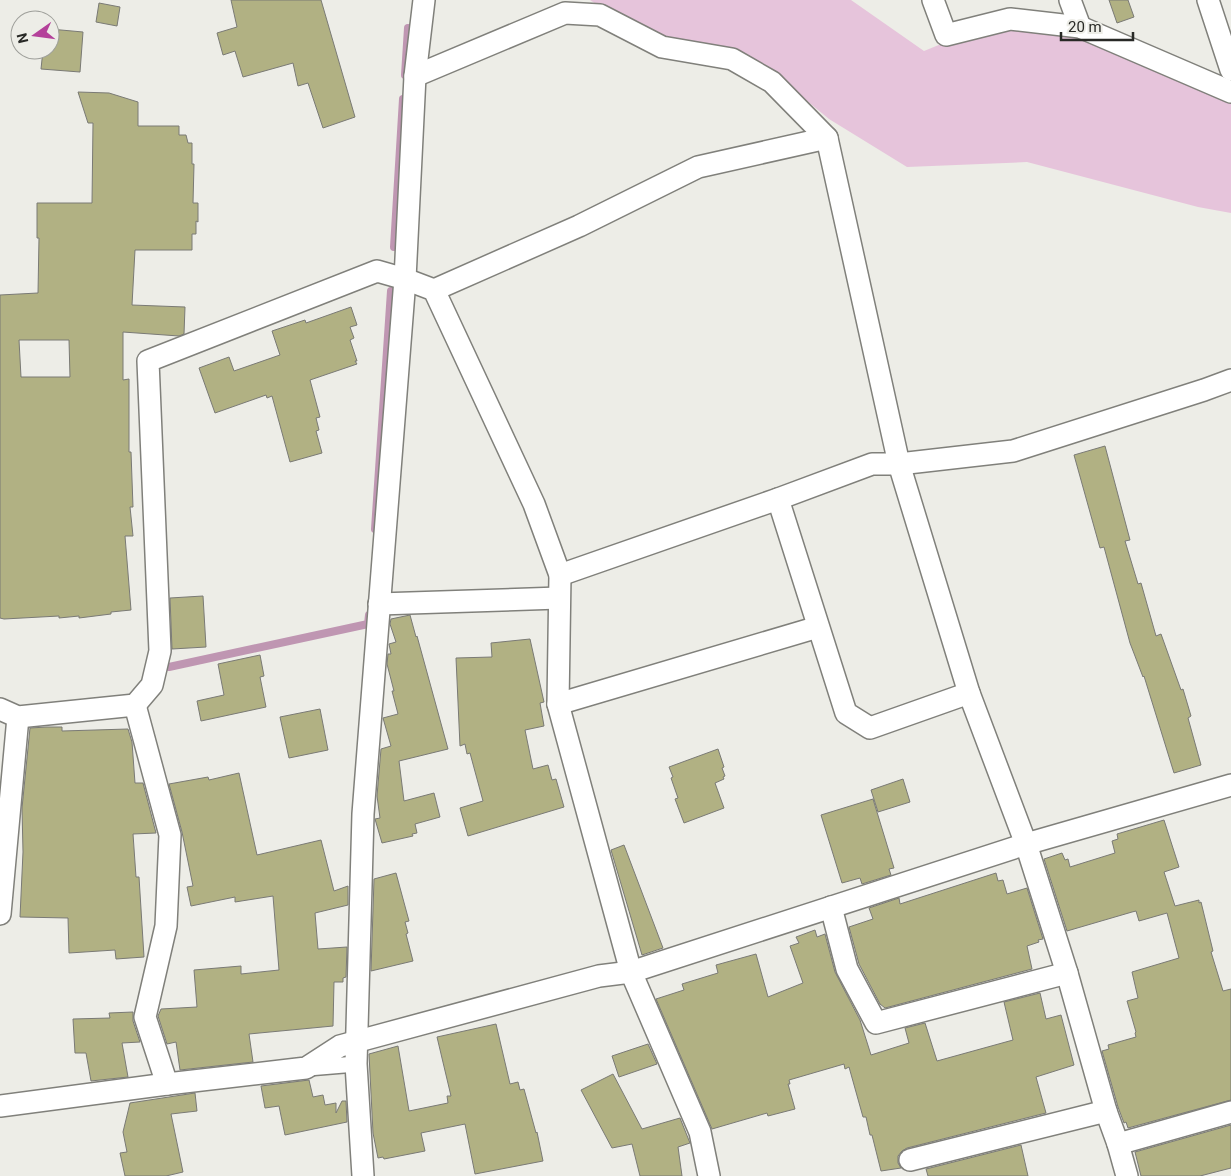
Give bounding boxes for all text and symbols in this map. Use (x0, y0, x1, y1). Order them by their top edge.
north arrow (10, 10, 60, 60)
scale bar (1061, 10, 1134, 42)
text: 20 m (1068, 18, 1102, 36)
text: N (13, 31, 31, 45)

